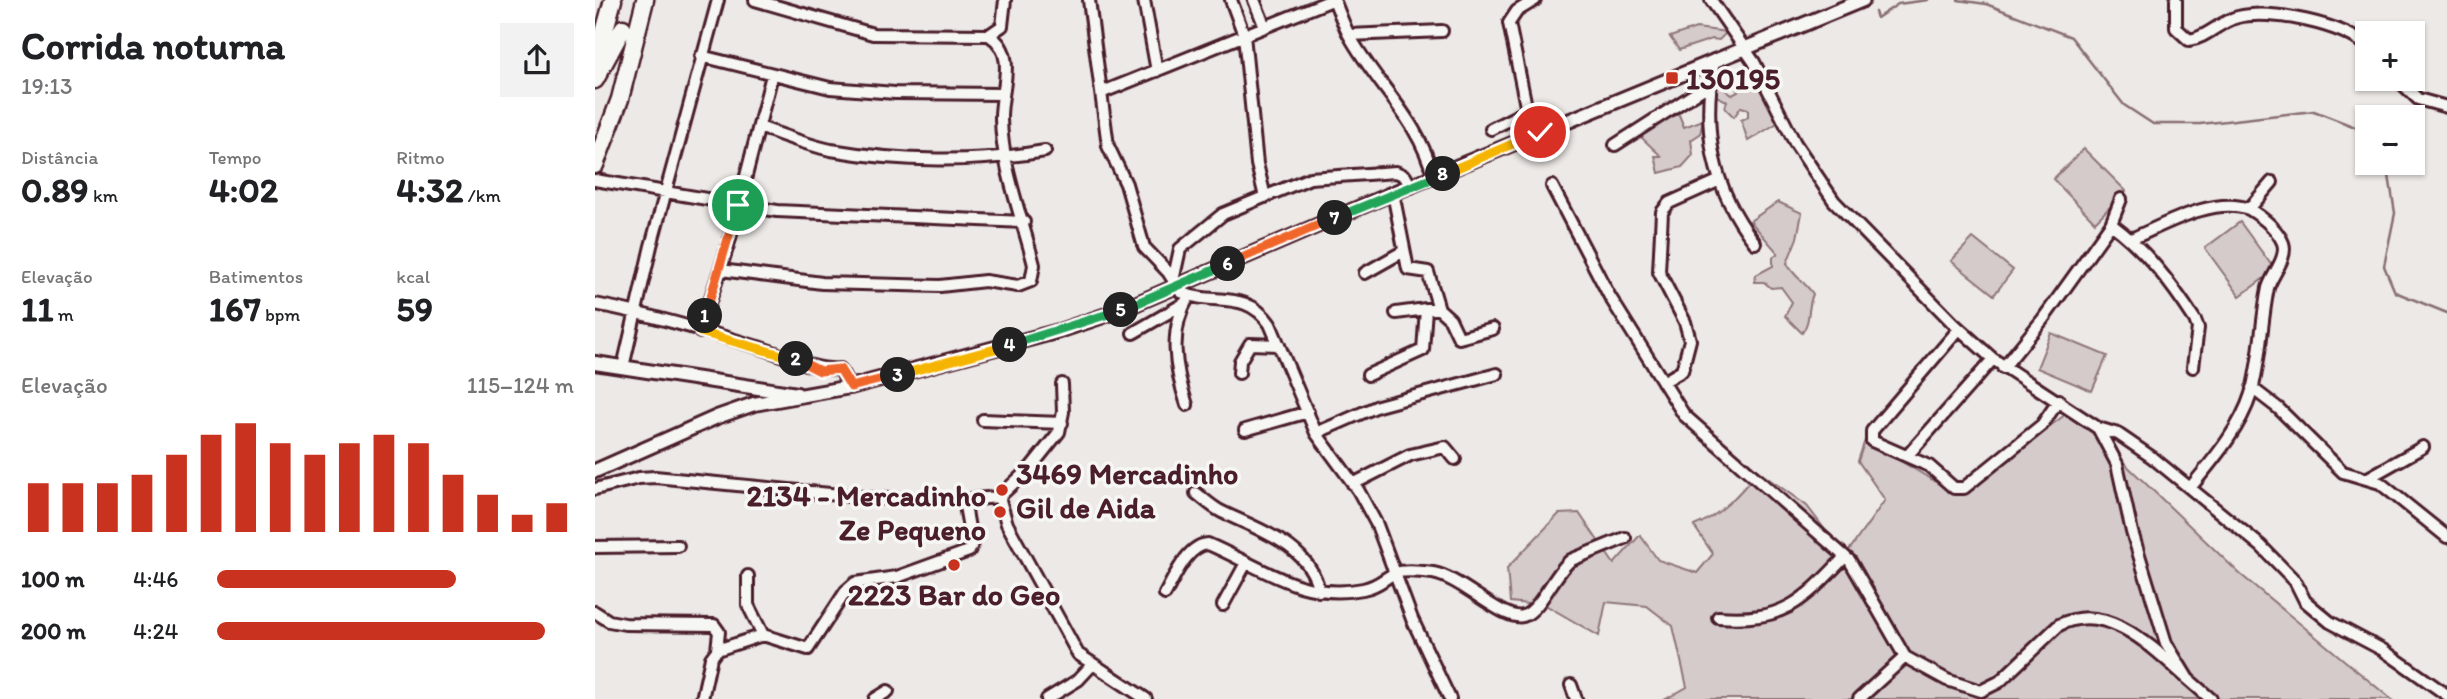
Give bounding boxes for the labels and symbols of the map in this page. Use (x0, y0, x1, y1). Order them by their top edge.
place label: 130195 (1686, 60, 1780, 97)
marker: 130195 (1664, 70, 1680, 86)
pin (1510, 102, 1570, 162)
pin: 8 (1425, 156, 1461, 192)
pin (708, 175, 768, 235)
pin: 7 (1317, 200, 1353, 235)
pin: 6 (1211, 246, 1245, 282)
pin: 5 (1103, 292, 1139, 328)
pin: 1 (687, 298, 723, 334)
pin: 4 (993, 328, 1027, 362)
pin: 2 (779, 342, 813, 376)
pin: 3 (881, 358, 915, 392)
place label: 3469 Mercadinho Gil de Aida (1016, 455, 1238, 526)
place label: 2134 - Mercadinho Ze Pequeno (747, 477, 986, 548)
marker: 3469 Mercadinho Gil de Aida (994, 482, 1010, 498)
marker: 2134 - Mercadinho Ze Pequeno (992, 504, 1008, 520)
marker: 2223 Bar do Geo (946, 557, 962, 573)
place label: 2223 Bar do Geo (848, 576, 1060, 613)

